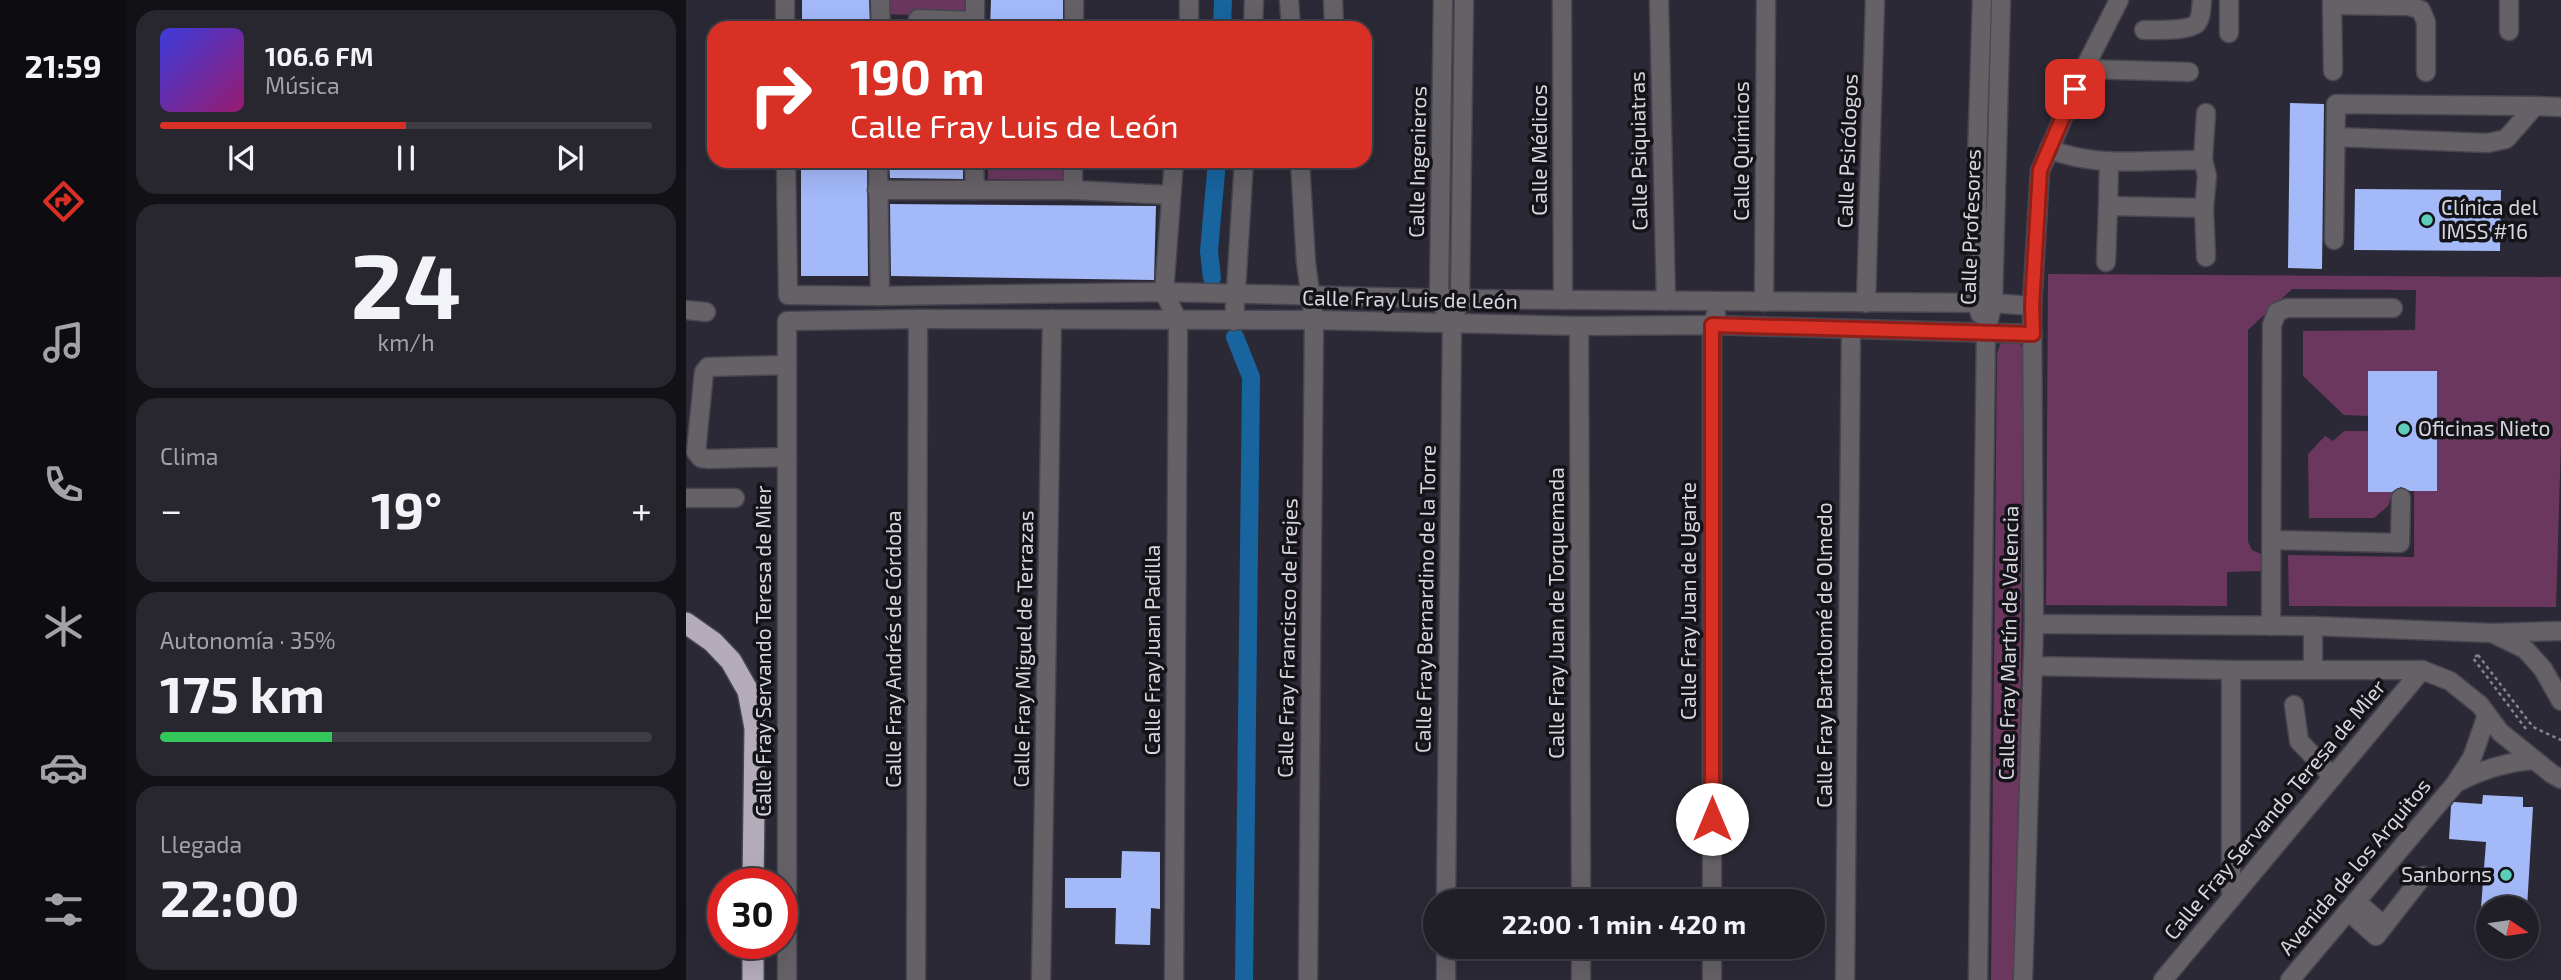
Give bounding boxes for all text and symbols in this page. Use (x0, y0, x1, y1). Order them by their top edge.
text: 106.6 FM (265, 40, 374, 71)
text: 21:59 (24, 46, 102, 84)
text: 190 m (850, 46, 985, 105)
icon: right (735, 49, 826, 140)
pin (2045, 59, 2105, 119)
icon: arrive (2056, 70, 2094, 108)
text: Música (265, 71, 340, 99)
street label: Calle Psiquiatras (1624, 71, 1651, 231)
street label: Calle Psicólogos (1831, 73, 1862, 229)
street label: Calle Químicos (1728, 81, 1754, 221)
street label: Calle Médicos (1526, 84, 1551, 216)
street label: Calle Ingenieros (1403, 86, 1430, 238)
text: Calle Fray Luis de León (850, 106, 1179, 144)
icon: previous (223, 139, 261, 177)
icon: pause (387, 139, 425, 177)
icon: next (551, 139, 589, 177)
street label: Calle Profesores (1954, 148, 1985, 305)
icon: directions (39, 177, 88, 226)
place label: Clínica del IMSS #16 (2441, 194, 2539, 243)
marker: Clínica del IMSS #16 (2419, 212, 2435, 228)
text: 24 (351, 228, 461, 337)
street label: Calle Fray Luis de León (1302, 284, 1518, 313)
icon: music (39, 318, 88, 367)
text: km/h (377, 328, 435, 356)
place label: Oficinas Nieto (2418, 415, 2551, 440)
marker: Oficinas Nieto (2396, 421, 2412, 437)
text: Clima (160, 442, 218, 470)
street label: Calle Fray Bernardino de la Torre (1409, 445, 1440, 753)
icon: phone (39, 460, 88, 509)
street label: Calle Fray Juan de Torquemada (1543, 467, 1568, 759)
text: 19° (371, 477, 442, 539)
street label: Calle Fray Juan de Ugarte (1675, 482, 1700, 720)
street label: Calle Fray Servando Teresa de Mier (750, 485, 775, 817)
text: − (160, 486, 182, 532)
text: + (631, 486, 652, 532)
street label: Calle Fray Francisco de Frejes (1272, 498, 1302, 778)
street label: Calle Fray Bartolomé de Olmedo (1811, 502, 1836, 808)
street label: Calle Fray Martín de Valencia (1993, 505, 2022, 780)
street label: Calle Fray Andrés de Córdoba (880, 510, 905, 788)
street label: Calle Fray Miguel de Terrazas (1008, 510, 1037, 788)
street label: Calle Fray Juan Padilla (1139, 545, 1164, 755)
icon: climate (39, 602, 88, 651)
text: Autonomía · 35% (160, 626, 336, 654)
text: 175 km (160, 661, 325, 723)
street label: Calle Fray Servando Teresa de Mier (2158, 674, 2390, 944)
icon: car (39, 743, 88, 792)
street label: Avenida de los Arquitos (2273, 773, 2435, 959)
position arrow (1675, 782, 1749, 856)
text: Llegada (160, 830, 242, 858)
place label: Sanborns (2401, 861, 2492, 886)
text: 22:00 (160, 865, 299, 927)
marker: Sanborns (2498, 867, 2514, 883)
speed limit sign: 30 (707, 868, 798, 959)
icon: filters (39, 885, 88, 934)
north arrow (2476, 896, 2539, 959)
map controls (2476, 896, 2539, 959)
text: 22:00 · 1 min · 420 m (1502, 908, 1746, 939)

